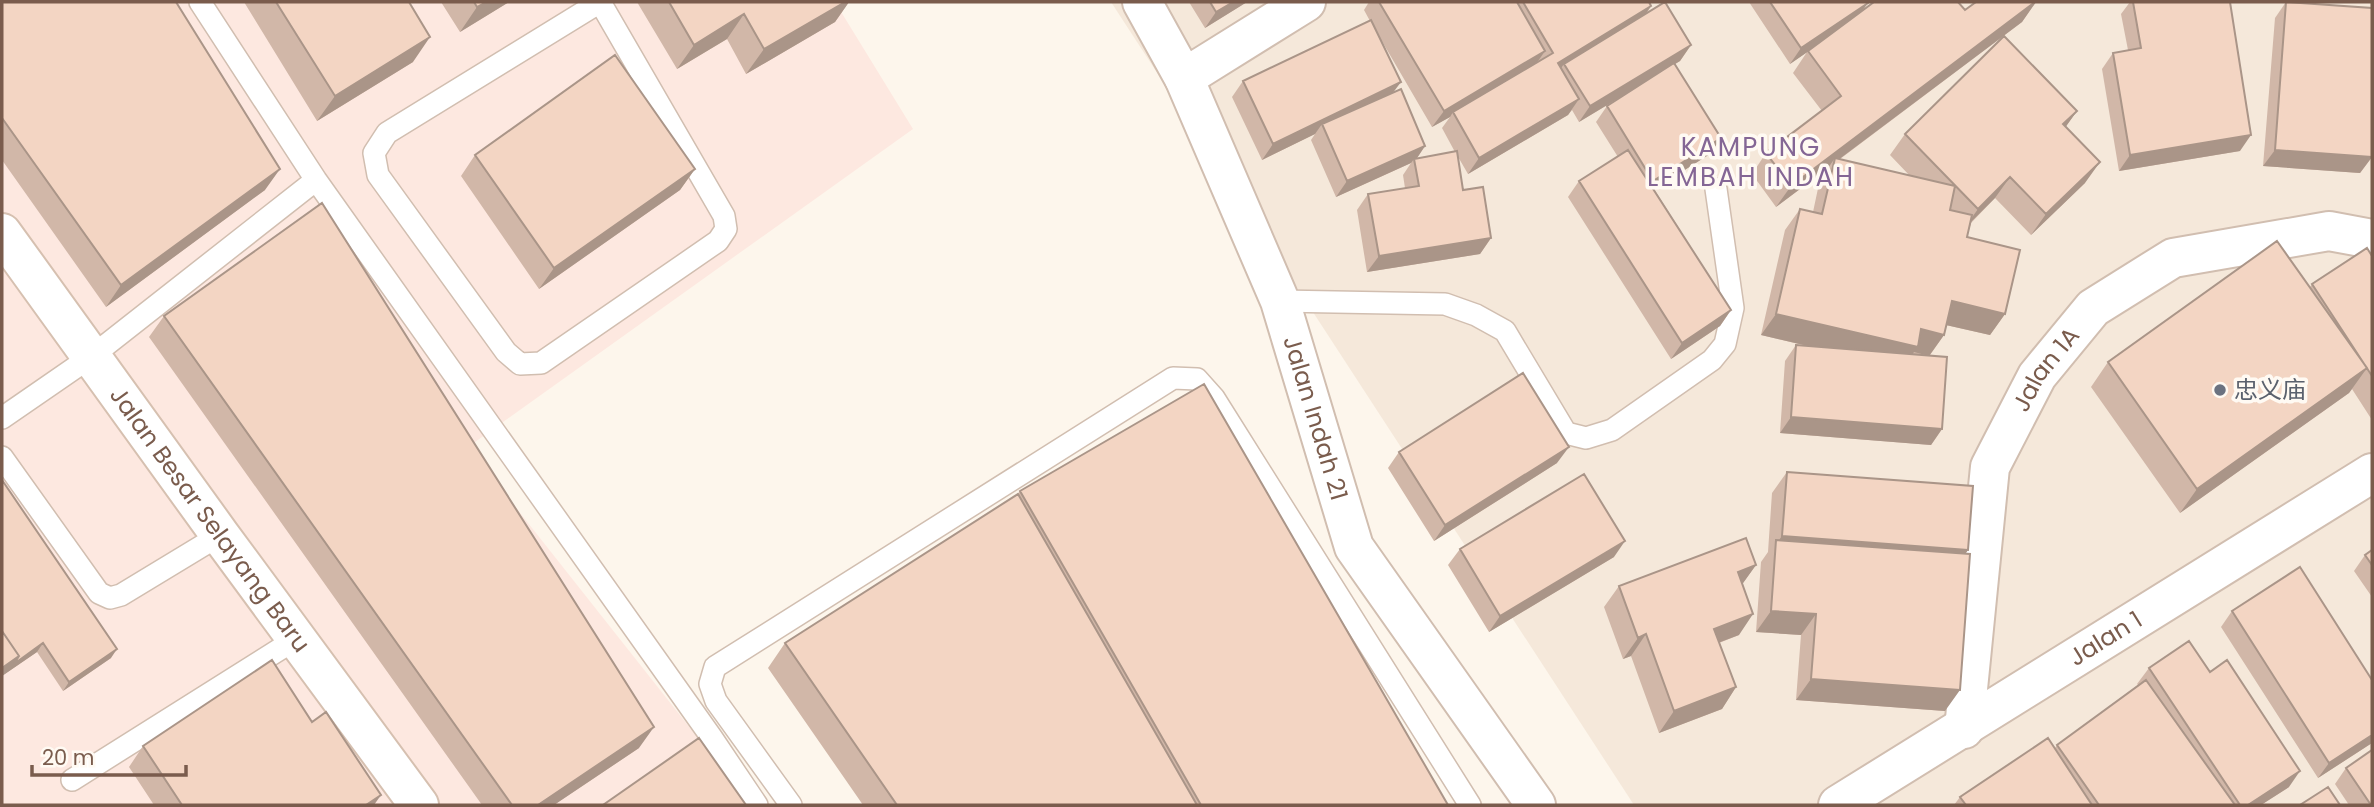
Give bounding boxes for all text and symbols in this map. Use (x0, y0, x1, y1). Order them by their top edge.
district label: KAMPUNG LEMBAH INDAH (1647, 129, 1855, 195)
street label: Jalan 1A (2004, 320, 2087, 417)
street label: Jalan Indah 21 (1275, 332, 1356, 504)
place label: 忠义庙 (2234, 373, 2306, 406)
street label: Jalan Besar Selayang Baru (102, 380, 318, 659)
marker: 忠义庙 (2212, 382, 2228, 398)
street label: Jalan 1 (2062, 603, 2148, 674)
scale bar (32, 734, 186, 778)
text: 20 m (42, 743, 95, 772)

